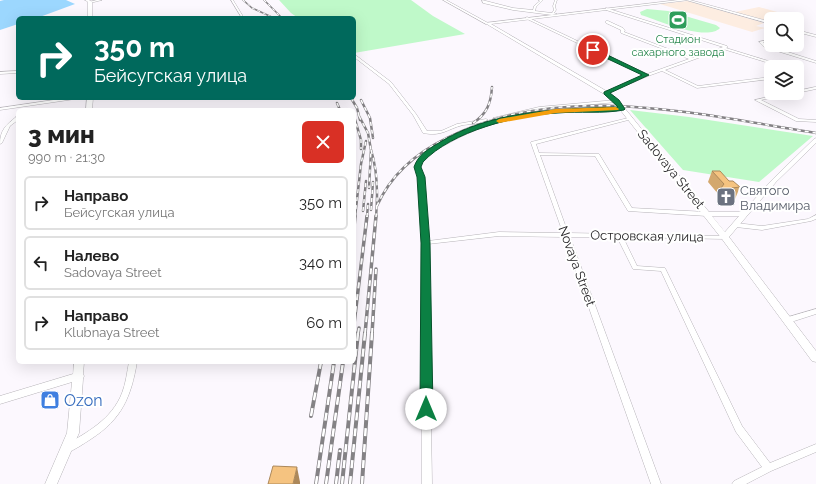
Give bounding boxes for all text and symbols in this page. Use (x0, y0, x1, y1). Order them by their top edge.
sports icon: Стадион сахарного завода (667, 9, 689, 31)
map controls (764, 12, 804, 100)
button: search (764, 12, 804, 52)
text: 350 m (94, 31, 175, 64)
icon: right (28, 32, 80, 84)
pin (576, 33, 610, 67)
place label: Стадион сахарного завода (632, 33, 724, 59)
icon: arrive (582, 39, 604, 61)
button: layers (764, 60, 804, 100)
text: Бейсугская улица (94, 65, 247, 86)
text: 3 мин (28, 120, 95, 149)
button: close (302, 121, 344, 163)
street label: Sadovaya Street (634, 126, 708, 212)
text: 990 m · 21:30 (28, 150, 105, 165)
place label: Святого Владимира (740, 183, 810, 213)
church icon: Святого Владимира (715, 186, 737, 208)
text: Направо (64, 187, 128, 205)
icon: right (30, 192, 52, 214)
text: 350 m (299, 194, 342, 212)
text: Бейсугская улица (64, 205, 175, 220)
street label: Novaya Street (556, 224, 599, 309)
street label: Островская улица (590, 228, 704, 244)
text: Налево (64, 247, 119, 265)
icon: left (30, 252, 52, 274)
text: 340 m (299, 254, 342, 272)
text: Sadovaya Street (64, 265, 162, 280)
text: Направо (64, 307, 128, 325)
icon: right (30, 312, 52, 334)
text: 60 m (306, 314, 342, 332)
text: Klubnaya Street (64, 325, 159, 340)
position arrow (405, 388, 447, 430)
shop icon: Ozon (39, 389, 61, 411)
place label: Ozon (64, 391, 103, 410)

